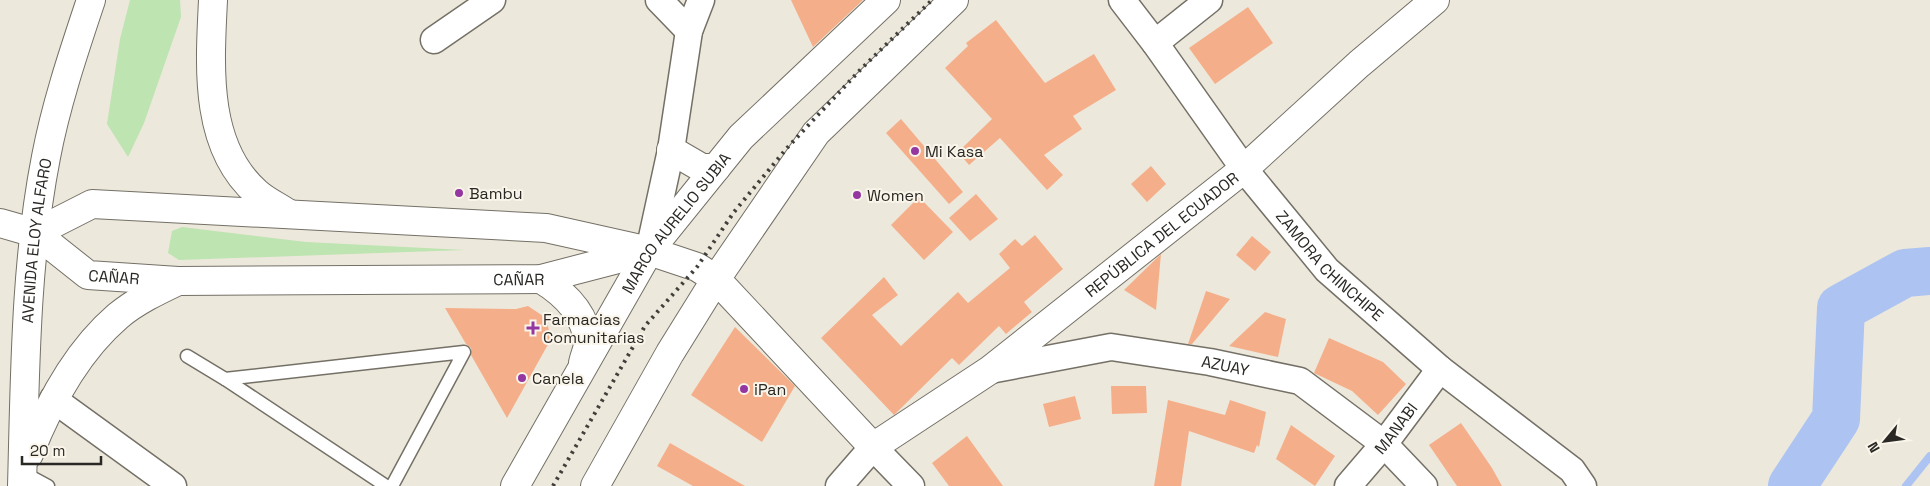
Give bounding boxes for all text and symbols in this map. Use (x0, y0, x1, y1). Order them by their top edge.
place label: Mi Kasa (925, 141, 983, 162)
marker: Mi Kasa (909, 145, 921, 157)
street label: MARCO AURELIO SUBIA (617, 148, 735, 297)
street label: AVENIDA ELOY ALFARO (17, 156, 57, 324)
street label: REPÚBLICA DEL ECUADOR (1081, 167, 1243, 302)
place label: Bambu (469, 183, 523, 204)
place label: Women (867, 185, 924, 206)
marker: Bambu (453, 187, 465, 199)
marker: Women (851, 189, 863, 201)
street label: ZAMORA CHINCHIPE (1271, 206, 1388, 326)
street label: CAÑAR (88, 265, 140, 289)
street label: CAÑAR (493, 269, 544, 290)
place label: Farmacias Comunitarias (543, 309, 644, 348)
marker: Farmacias Comunitarias (527, 322, 539, 334)
street label: AZUAY (1200, 351, 1251, 381)
place label: Canela (532, 368, 584, 389)
marker: Canela (516, 372, 528, 384)
place label: iPan (754, 379, 786, 400)
marker: iPan (738, 383, 750, 395)
street label: MANABI (1370, 399, 1422, 459)
north arrow (1860, 416, 1910, 466)
scale bar (22, 434, 101, 466)
text: N (1863, 439, 1884, 456)
text: 20 m (30, 441, 65, 460)

